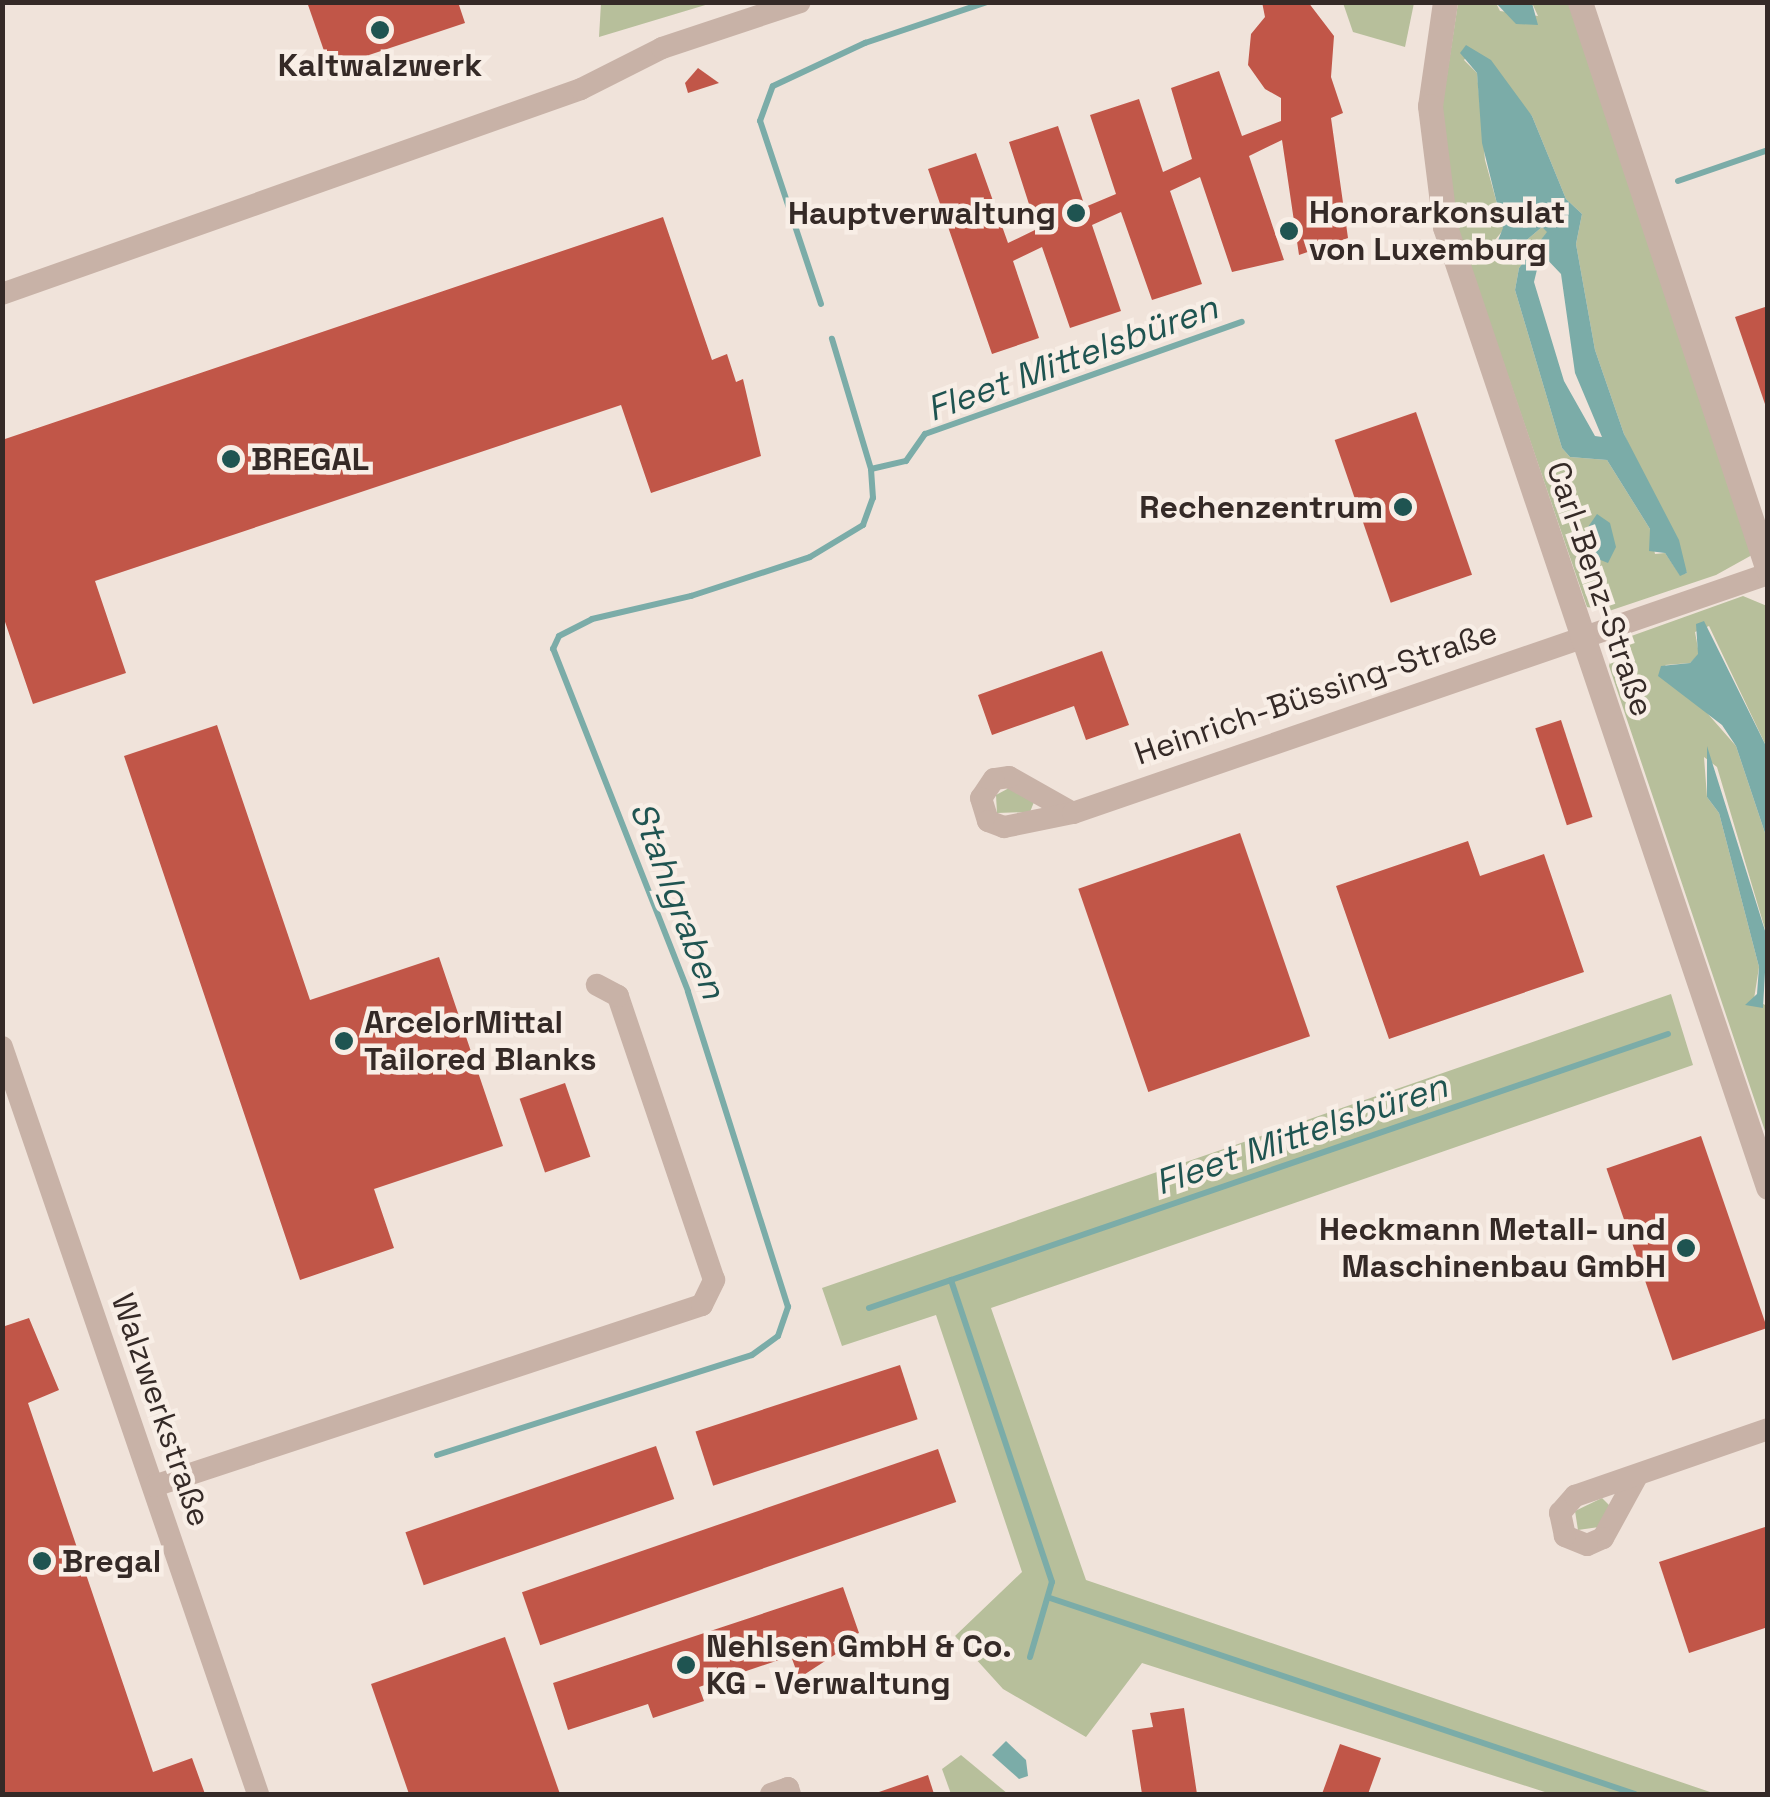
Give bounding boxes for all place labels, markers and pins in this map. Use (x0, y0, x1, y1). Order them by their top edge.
marker: Kaltwalzwerk (369, 19, 391, 41)
place label: Kaltwalzwerk (278, 46, 482, 84)
place label: Hauptverwaltung (788, 194, 1056, 232)
place label: Honorarkonsulat von Luxemburg (1309, 194, 1566, 269)
marker: Hauptverwaltung (1065, 202, 1087, 224)
marker: Honorarkonsulat von Luxemburg (1278, 220, 1300, 242)
place label: BREGAL (251, 440, 369, 478)
marker: BREGAL (220, 448, 242, 470)
place label: Rechenzentrum (1139, 488, 1383, 526)
marker: Rechenzentrum (1392, 496, 1414, 518)
place label: ArcelorMittal Tailored Blanks (364, 1004, 597, 1079)
marker: ArcelorMittal Tailored Blanks (333, 1030, 355, 1052)
place label: Heckmann Metall- und Maschinenbau GmbH (1318, 1211, 1666, 1286)
marker: Heckmann Metall- und Maschinenbau GmbH (1675, 1237, 1697, 1259)
place label: Bregal (62, 1542, 161, 1580)
marker: Bregal (31, 1550, 53, 1572)
place label: Nehlsen GmbH & Co. KG - Verwaltung (706, 1628, 1012, 1703)
marker: Nehlsen GmbH & Co. KG - Verwaltung (675, 1654, 697, 1676)

